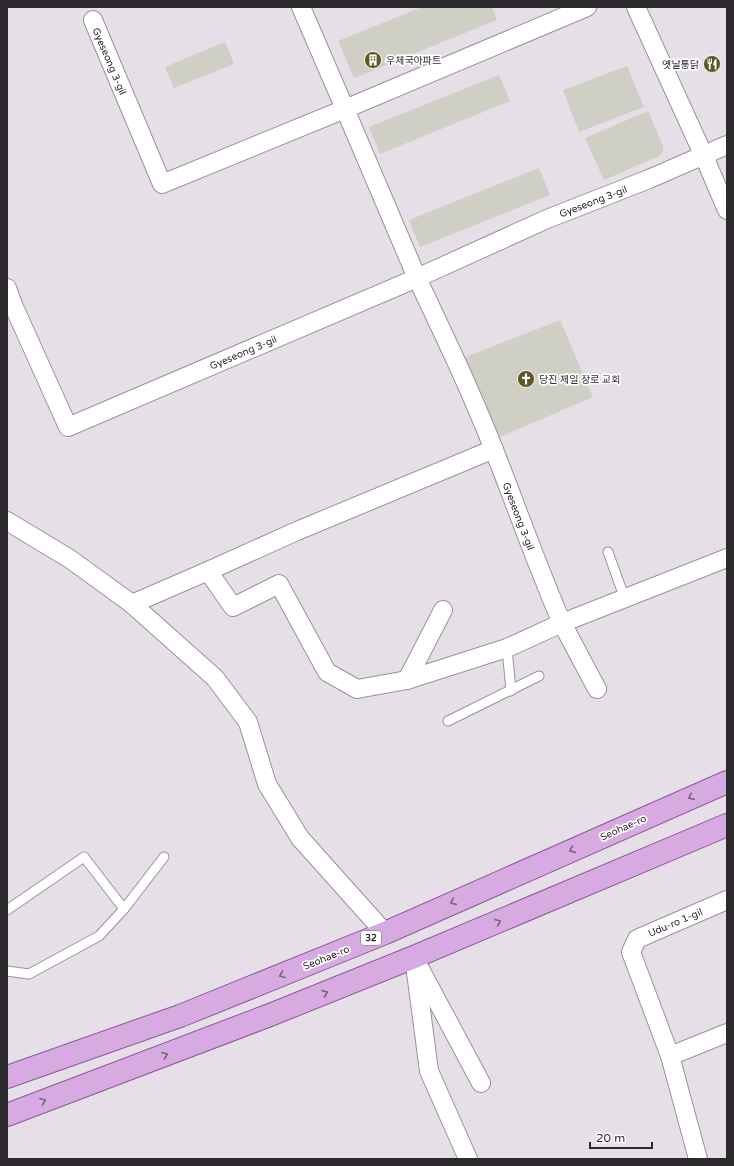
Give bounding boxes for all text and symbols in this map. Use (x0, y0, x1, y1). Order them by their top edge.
street label: Gyeseong 3-gil (90, 26, 129, 97)
building icon: 우체국아파트 (363, 50, 383, 70)
restaurant icon: 옛날통닭 (702, 54, 722, 74)
place label: 우체국아파트 (386, 55, 441, 67)
place label: 옛날통닭 (662, 59, 700, 71)
street label: Gyeseong 3-gil (558, 183, 629, 220)
street label: Gyeseong 3-gil (208, 333, 279, 372)
church icon: 당진 제일 장로 교회 (516, 369, 536, 389)
place label: 당진 제일 장로 교회 (539, 374, 620, 386)
street label: Gyeseong 3-gil (500, 481, 537, 552)
one-way arrow (688, 793, 695, 801)
street label: Seohae-ro (599, 812, 648, 843)
one-way arrow (569, 845, 577, 853)
one-way arrow (450, 898, 457, 906)
street label: Udu-ro 1-gil (646, 906, 704, 940)
one-way arrow (493, 919, 501, 927)
road number: 32 (361, 931, 381, 945)
street label: Seohae-ro (301, 943, 351, 973)
one-way arrow (279, 970, 286, 978)
one-way arrow (322, 989, 329, 997)
one-way arrow (161, 1051, 168, 1059)
one-way arrow (40, 1097, 47, 1105)
scale bar (590, 1124, 652, 1150)
text: 20 m (596, 1131, 625, 1145)

